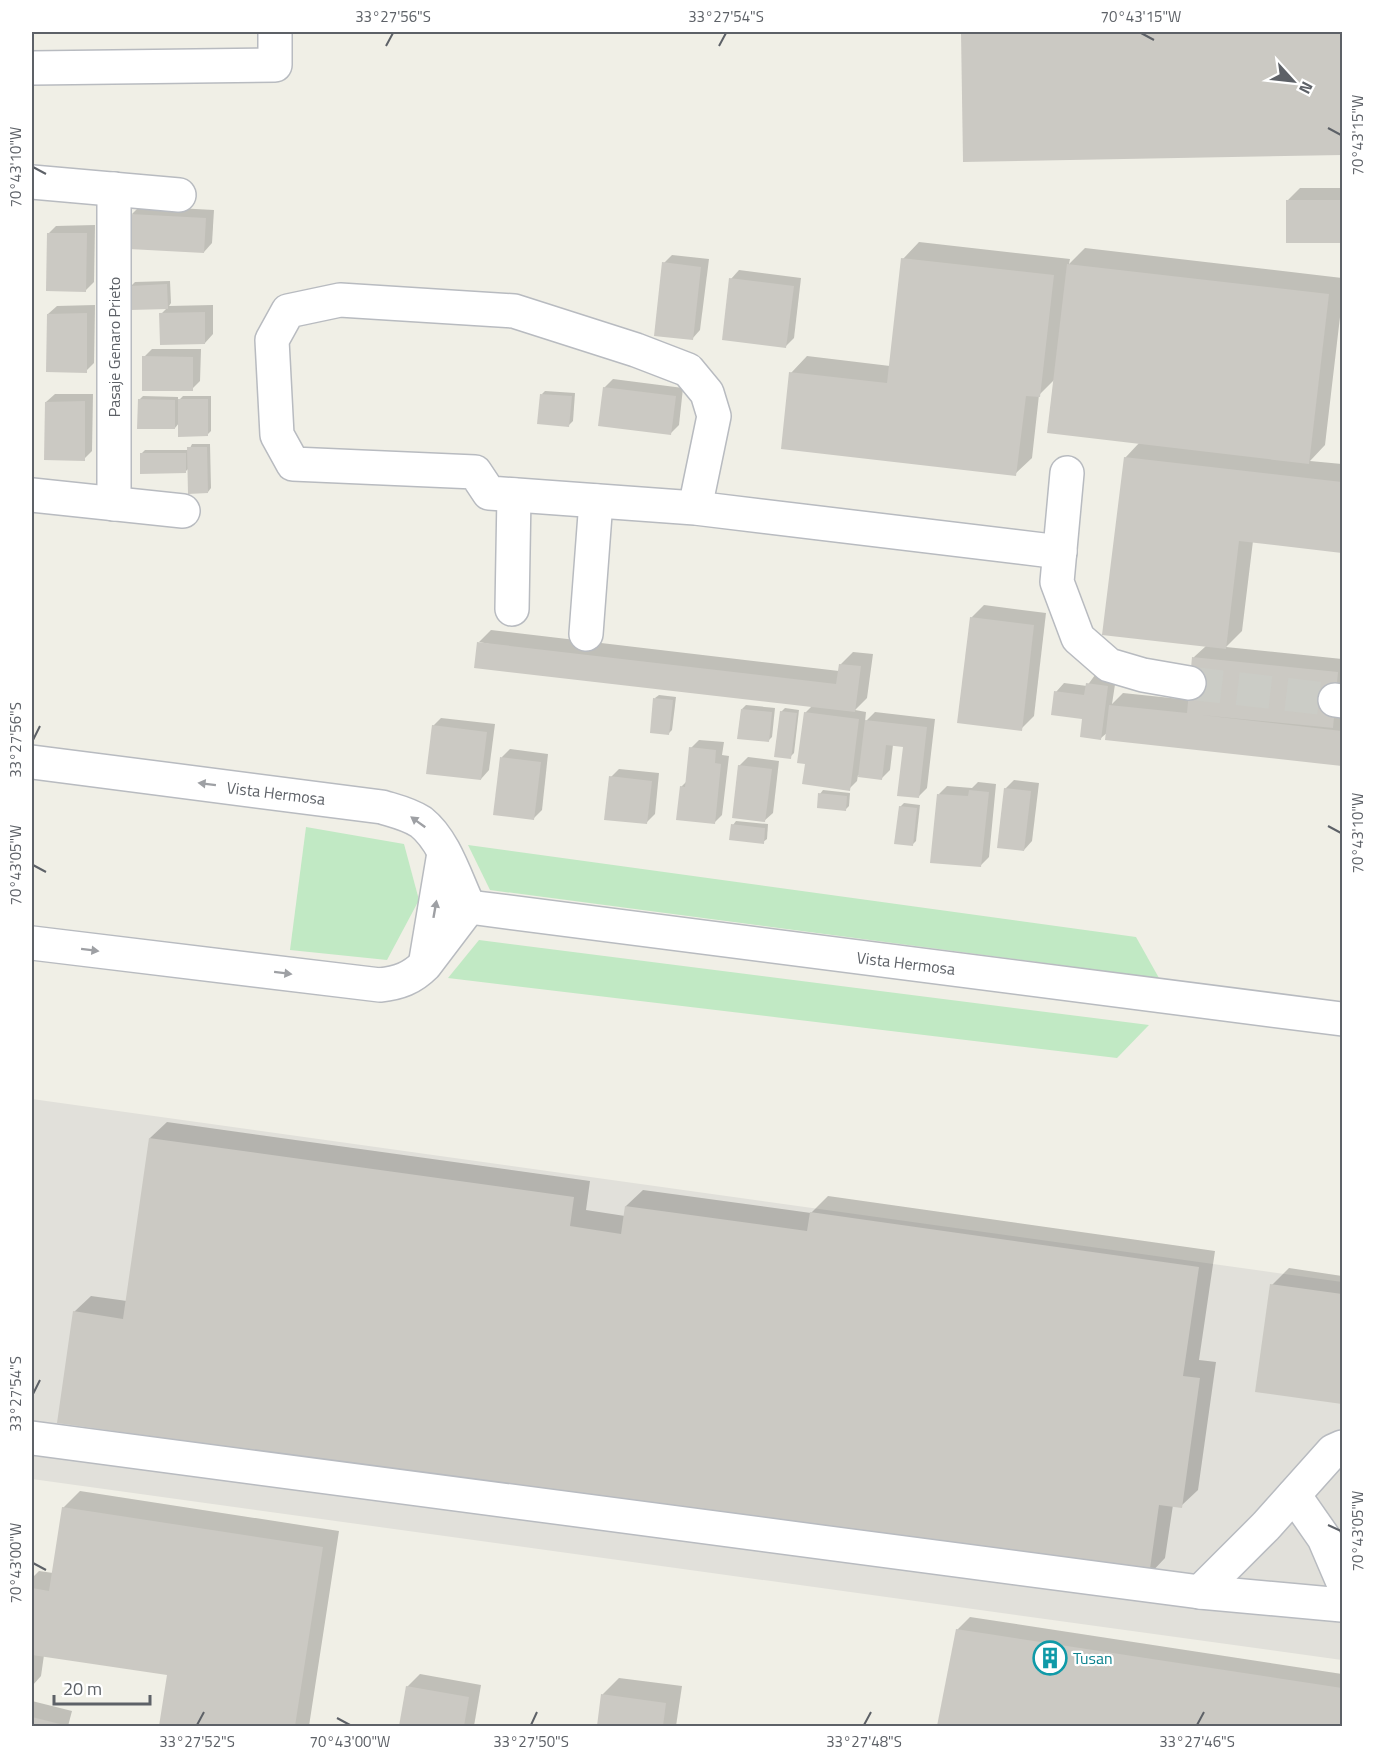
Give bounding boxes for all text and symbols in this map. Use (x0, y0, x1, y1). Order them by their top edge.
text: 33°27'56"S (355, 5, 431, 28)
text: 33°27'54"S (688, 5, 764, 28)
text: 70°43'15"W (1101, 5, 1181, 28)
north arrow (1263, 51, 1323, 111)
text: N (1293, 77, 1320, 98)
text: 70°43'15"W (1346, 95, 1369, 175)
text: 70°43'10"W (4, 127, 27, 207)
street label: Pasaje Genaro Prieto (102, 277, 126, 417)
text: 33°27'56"S (4, 702, 27, 778)
street label: Vista Hermosa (225, 775, 327, 811)
one-way arrow (198, 780, 217, 789)
text: 70°43'10"W (1346, 793, 1369, 873)
one-way arrow (410, 816, 426, 828)
text: 70°43'05"W (4, 825, 27, 905)
one-way arrow (431, 900, 440, 919)
one-way arrow (80, 945, 99, 955)
street label: Vista Hermosa (855, 945, 957, 981)
one-way arrow (274, 969, 293, 978)
text: 33°27'54"S (4, 1356, 27, 1432)
text: 70°43'05"W (1346, 1491, 1369, 1571)
text: 70°43'00"W (4, 1523, 27, 1603)
building icon: Tusan (1032, 1640, 1068, 1676)
place label: Tusan (1073, 1646, 1113, 1670)
scale bar (54, 1668, 150, 1706)
text: 20 m (63, 1675, 102, 1702)
text: 33°27'52"S (159, 1730, 235, 1753)
text: 70°43'00"W (310, 1730, 390, 1753)
text: 33°27'50"S (493, 1730, 569, 1753)
text: 33°27'48"S (826, 1730, 902, 1753)
text: 33°27'46"S (1159, 1730, 1235, 1753)

